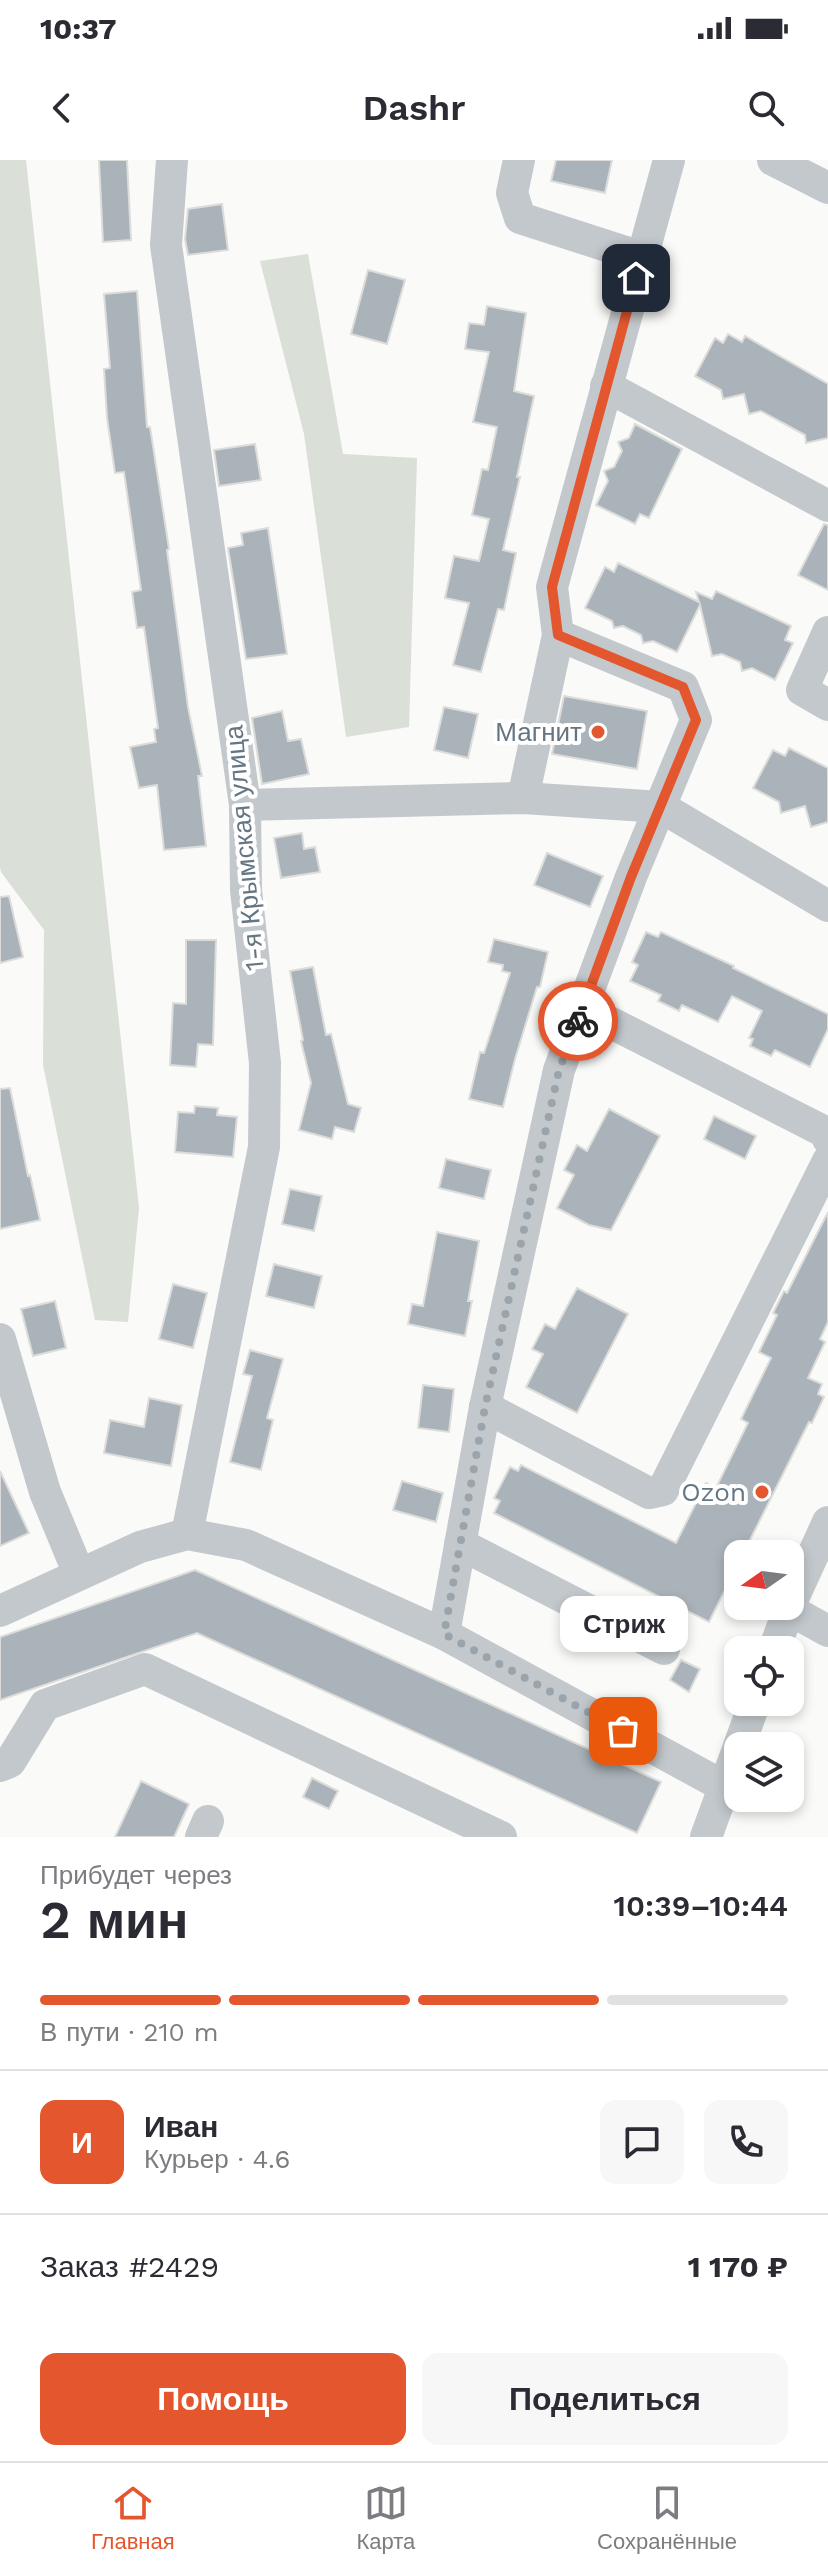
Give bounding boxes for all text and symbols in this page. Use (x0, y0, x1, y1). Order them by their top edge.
text: 10:37 (40, 11, 117, 46)
icon: back (40, 86, 84, 130)
icon: search (744, 86, 788, 130)
text: Dashr (362, 87, 466, 129)
pin (602, 244, 670, 312)
icon: home (614, 256, 658, 300)
place label: Магнит (495, 717, 582, 747)
street label: 1-я Крымская улица (218, 723, 270, 972)
marker: Магнит (589, 723, 607, 741)
courier (538, 981, 618, 1061)
icon: bike (556, 999, 600, 1043)
place label: Ozon (681, 1477, 746, 1507)
marker: Ozon (753, 1483, 771, 1501)
north arrow (724, 1540, 804, 1620)
map controls (724, 1540, 804, 1812)
callout: Стриж (559, 1595, 687, 1651)
text: Стриж (583, 1609, 665, 1639)
button: locate (724, 1636, 804, 1716)
pin (589, 1697, 657, 1765)
icon: bag (601, 1709, 645, 1753)
button: layers (724, 1732, 804, 1812)
text: Прибудет через (40, 1860, 232, 1890)
text: 10:39–10:44 (614, 1888, 788, 1923)
text: 2 мин (40, 1890, 189, 1951)
text: В пути · 210 m (40, 2017, 218, 2047)
button: chat (600, 2100, 684, 2184)
button: phone (704, 2100, 788, 2184)
text: Иван (144, 2109, 218, 2144)
text: И (71, 2125, 93, 2160)
text: Курьер · 4.6 (144, 2144, 290, 2174)
text: Заказ #2429 (40, 2249, 219, 2284)
text: 1 170 ₽ (688, 2249, 788, 2284)
button: Помощь (40, 2353, 406, 2445)
button: Поделиться (422, 2353, 788, 2445)
tab: Главная (91, 2481, 175, 2555)
tab: Карта (356, 2481, 415, 2555)
tab: Сохранённые (597, 2481, 737, 2555)

